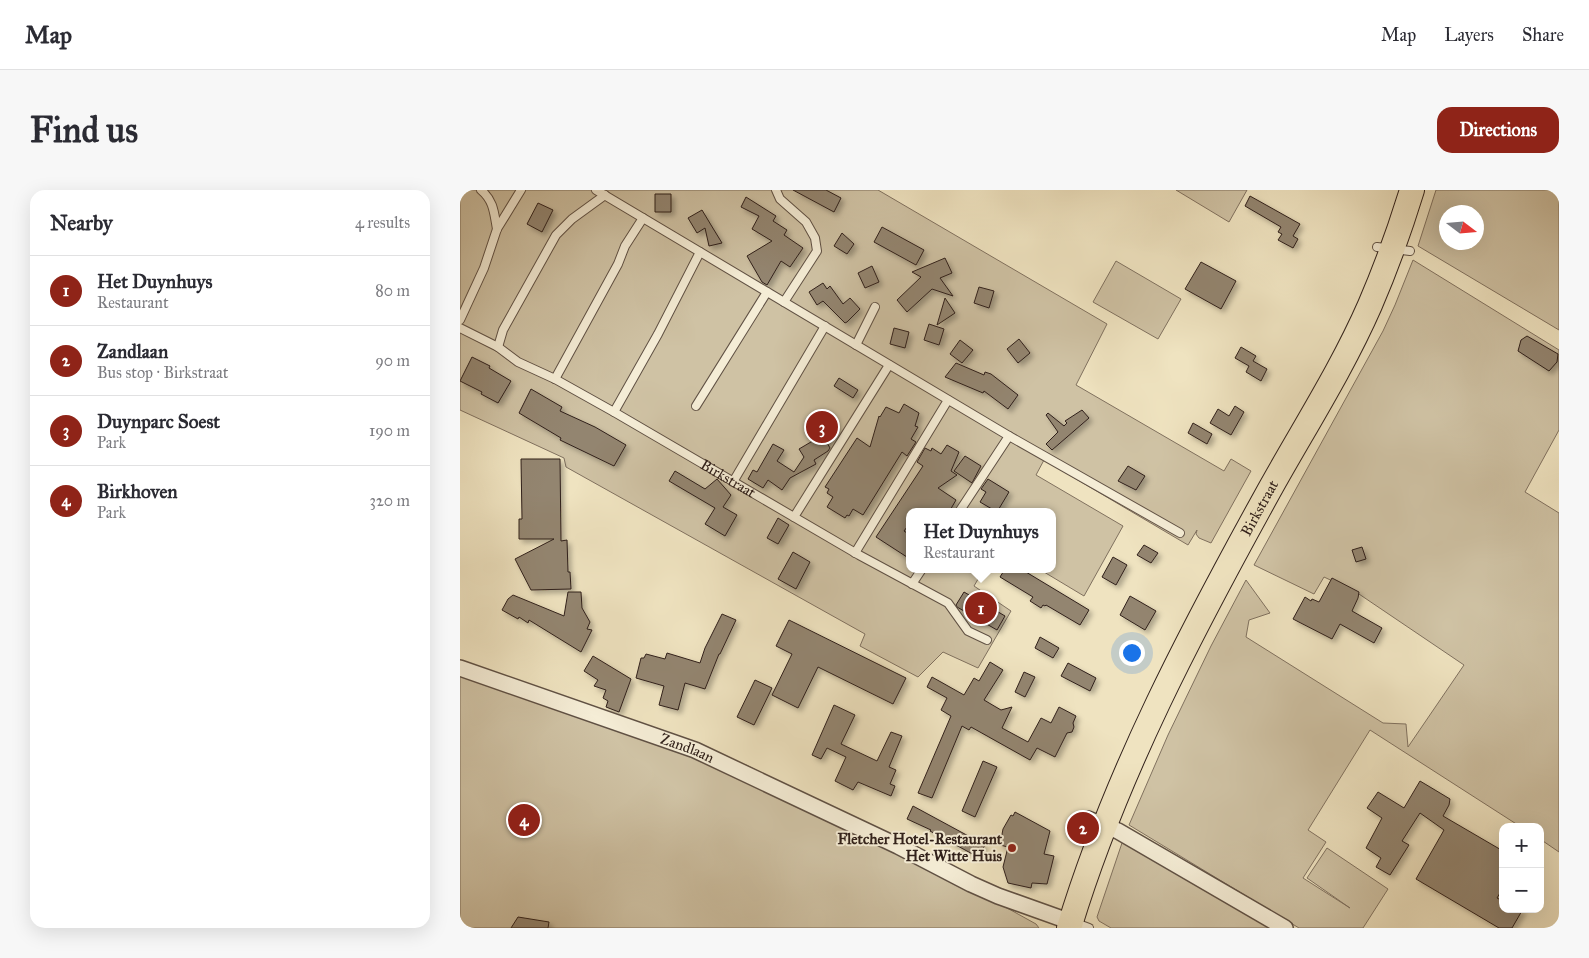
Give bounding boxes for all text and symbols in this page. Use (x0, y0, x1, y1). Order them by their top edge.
text: Map (25, 20, 72, 50)
text: Map (1381, 24, 1416, 46)
text: Layers (1444, 24, 1494, 46)
text: Share (1522, 24, 1564, 46)
button: Directions (1437, 107, 1559, 153)
text: Find us (30, 109, 138, 152)
north arrow (1439, 205, 1484, 250)
text: Nearby (50, 210, 113, 236)
text: 4 results (355, 213, 410, 232)
text: Het Duynhuys (97, 270, 212, 293)
text: 1 (63, 281, 69, 300)
text: 80 m (375, 281, 410, 300)
text: Restaurant (97, 293, 169, 312)
text: Zandlaan (97, 340, 168, 363)
text: 2 (62, 351, 70, 370)
text: 90 m (375, 351, 410, 370)
text: Bus stop · Birkstraat (97, 363, 228, 382)
pin: 3 (806, 408, 838, 446)
text: Duynparc Soest (97, 410, 220, 433)
text: 3 (63, 421, 69, 440)
text: 190 m (369, 421, 410, 440)
text: Park (97, 433, 126, 452)
street label: Birkstraat (697, 456, 760, 502)
street label: Birkstraat (1237, 476, 1282, 539)
text: Birkhoven (97, 480, 178, 503)
text: 4 (62, 491, 70, 510)
text: 320 m (370, 491, 410, 510)
text: Park (97, 503, 126, 522)
popup (906, 508, 1056, 573)
text: Het Duynhuys (923, 520, 1039, 543)
text: Restaurant (923, 543, 995, 562)
pin: 1 (965, 589, 997, 627)
your location (1119, 640, 1145, 666)
street label: Zandlaan (658, 730, 717, 767)
pin: 4 (508, 801, 540, 839)
pin: 2 (1067, 809, 1099, 847)
map controls (1499, 823, 1544, 913)
button: + (1499, 823, 1544, 868)
place label: Fletcher Hotel-Restaurant Het Witte Huis (838, 830, 1003, 865)
marker: Fletcher Hotel-Restaurant Het Witte Huis (1006, 842, 1018, 854)
button: − (1499, 868, 1544, 913)

